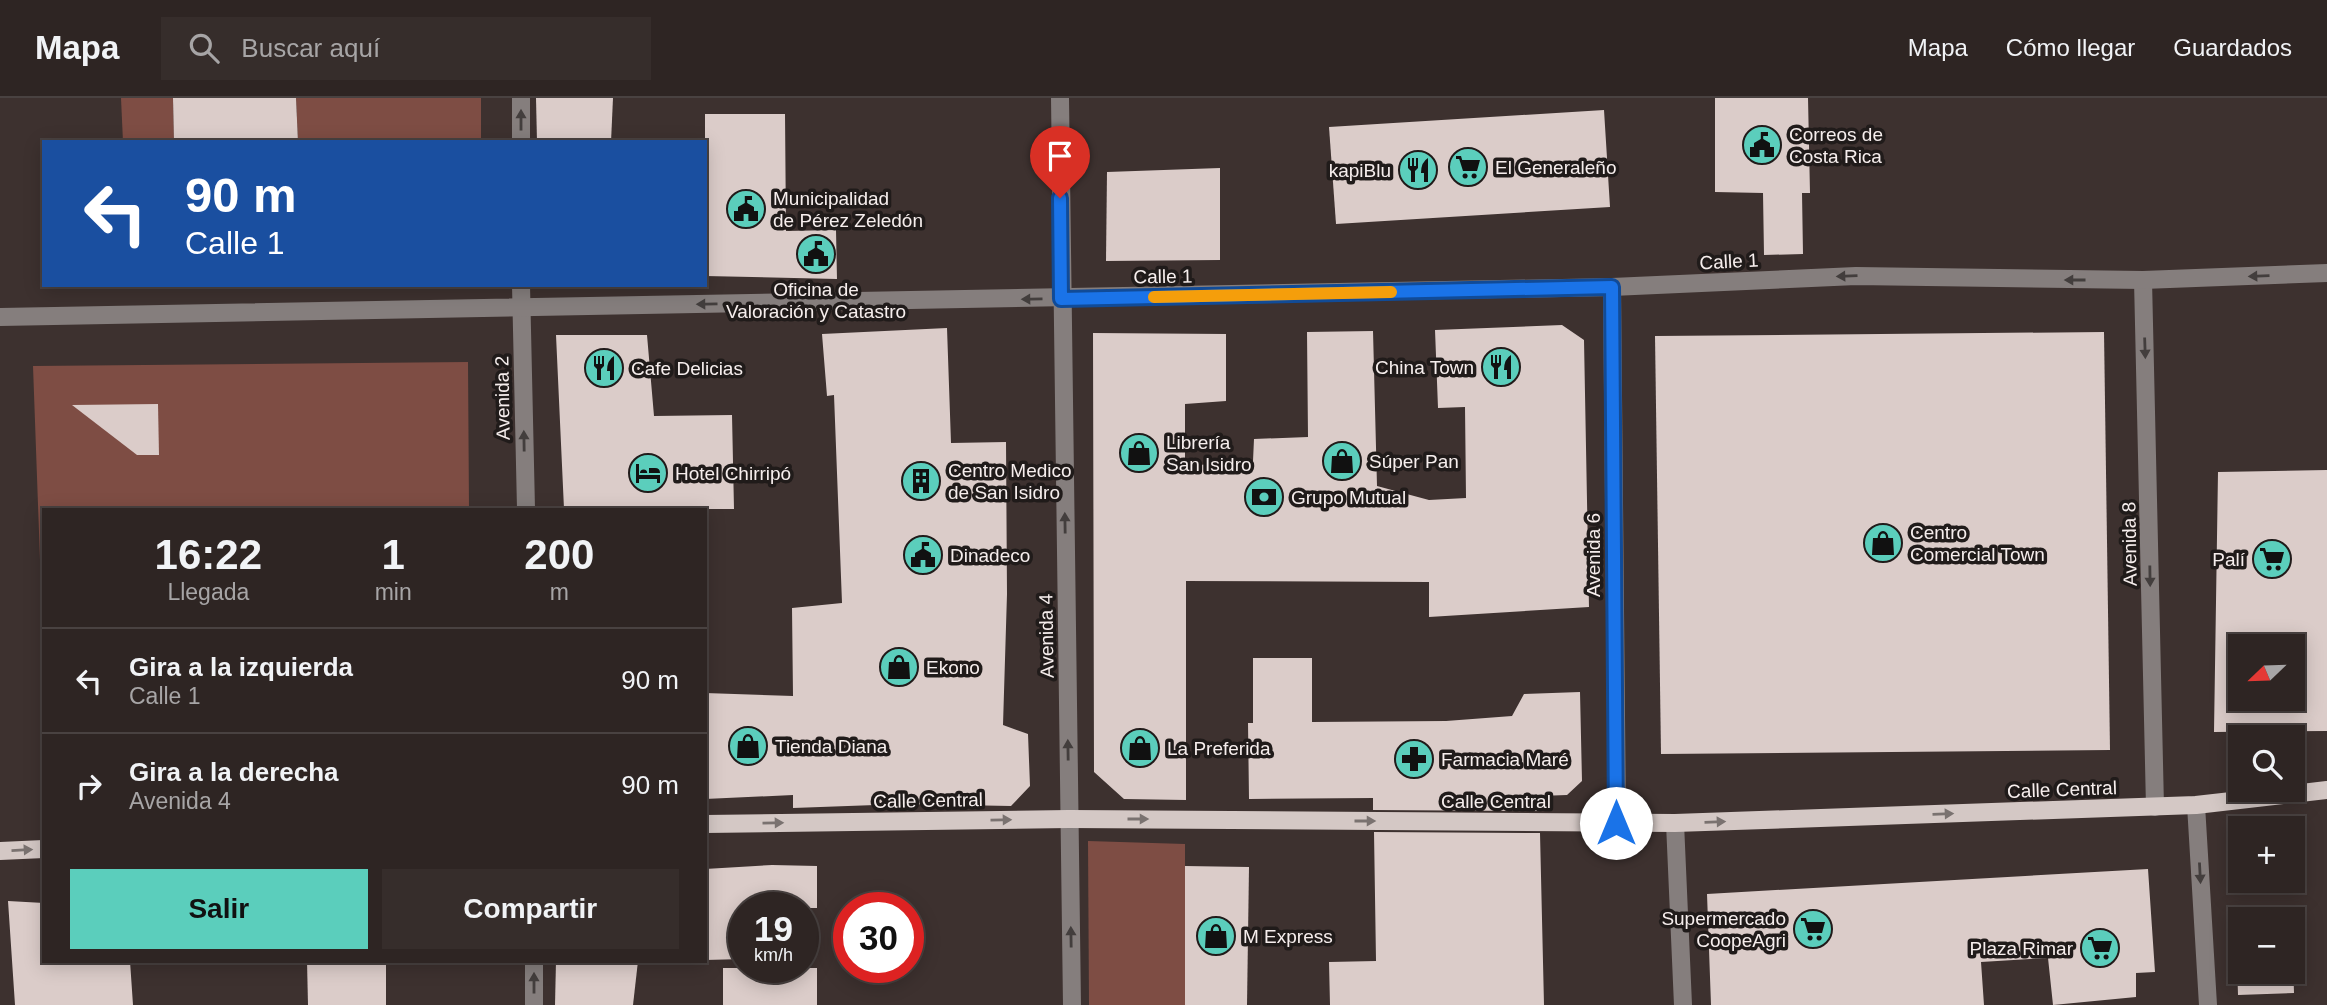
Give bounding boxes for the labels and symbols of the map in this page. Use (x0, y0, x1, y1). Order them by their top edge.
one-way arrow (515, 109, 527, 131)
public building icon: Correos de Costa Rica (1741, 124, 1783, 166)
place label: Correos de Costa Rica (1789, 124, 1883, 167)
pin (1030, 126, 1090, 198)
supermarket icon: El Generaleño (1447, 146, 1489, 188)
restaurant icon: kapiBlu (1397, 149, 1439, 191)
place label: El Generaleño (1495, 157, 1616, 178)
place label: kapiBlu (1329, 160, 1391, 181)
public building icon: Municipalidad de Pérez Zeledón (725, 188, 767, 230)
place label: Municipalidad de Pérez Zeledón (773, 188, 923, 231)
public building icon: Oficina de Valoración y Catastro (795, 233, 837, 275)
street label: Calle 1 (1699, 249, 1759, 274)
street label: Calle 1 (1133, 265, 1193, 288)
one-way arrow (2248, 270, 2270, 281)
one-way arrow (1836, 271, 1858, 282)
one-way arrow (2063, 274, 2085, 286)
place label: Oficina de Valoración y Catastro (726, 279, 906, 322)
one-way arrow (1021, 293, 1043, 305)
one-way arrow (695, 298, 717, 309)
one-way arrow (2139, 338, 2150, 360)
restaurant icon: China Town (1480, 346, 1522, 388)
restaurant icon: Cafe Delicias (583, 347, 625, 389)
street label: Avenida 2 (491, 356, 514, 440)
place label: China Town (1375, 357, 1474, 378)
place label: Cafe Delicias (631, 358, 743, 379)
one-way arrow (518, 430, 530, 452)
shop icon: Librería San Isidro (1118, 432, 1160, 474)
place label: Librería San Isidro (1166, 432, 1252, 475)
shop icon: Súper Pan (1321, 440, 1363, 482)
place label: Súper Pan (1369, 451, 1459, 472)
hotel icon: Hotel Chirripó (627, 452, 669, 494)
building icon: Centro Medico de San Isidro (900, 460, 942, 502)
place label: Centro Medico de San Isidro (948, 460, 1072, 503)
place label: Hotel Chirripó (675, 463, 791, 484)
bank icon: Grupo Mutual (1243, 476, 1285, 518)
place label: Grupo Mutual (1291, 487, 1406, 508)
street label: Avenida 8 (2118, 502, 2141, 586)
one-way arrow (1059, 512, 1071, 534)
street label: Avenida 6 (1583, 513, 1604, 597)
shop icon: Centro Comercial Town (1862, 522, 1904, 564)
place label: Centro Comercial Town (1910, 522, 2045, 565)
public building icon: Dinadeco (902, 534, 944, 576)
supermarket icon: Palí (2251, 538, 2293, 580)
place label: Dinadeco (950, 545, 1030, 566)
place label: Palí (2212, 549, 2246, 570)
one-way arrow (2145, 565, 2156, 587)
street label: Avenida 4 (1035, 593, 1058, 678)
north arrow (2228, 634, 2305, 710)
shop icon: Ekono (878, 646, 920, 688)
place label: Ekono (926, 657, 980, 678)
shop icon: Tienda Diana (727, 725, 769, 767)
shop icon: La Preferida (1119, 727, 1161, 769)
place label: Tienda Diana (775, 736, 888, 757)
place label: La Preferida (1167, 738, 1271, 759)
pharmacy icon: Farmacia Maré (1393, 738, 1435, 780)
one-way arrow (1063, 739, 1074, 761)
place label: Farmacia Maré (1441, 749, 1569, 770)
street label: Calle Central (2007, 777, 2117, 802)
position arrow (1579, 786, 1653, 860)
street label: Calle Central (873, 789, 983, 812)
street label: Calle Central (1441, 791, 1551, 812)
one-way arrow (1932, 808, 1954, 820)
one-way arrow (1127, 813, 1149, 825)
one-way arrow (990, 814, 1012, 825)
one-way arrow (1354, 815, 1376, 827)
one-way arrow (1704, 816, 1726, 827)
one-way arrow (763, 817, 785, 829)
one-way arrow (11, 845, 33, 856)
one-way arrow (2195, 862, 2206, 884)
speed limit sign: 30 (833, 892, 924, 983)
place label: Supermercado CoopeAgri (1661, 908, 1786, 951)
supermarket icon: Supermercado CoopeAgri (1792, 908, 1834, 950)
shop icon: M Express (1195, 915, 1237, 957)
one-way arrow (1065, 926, 1077, 948)
place label: M Express (1243, 926, 1333, 947)
supermarket icon: Plaza Rimar (2079, 927, 2121, 969)
place label: Plaza Rimar (1970, 938, 2074, 959)
one-way arrow (528, 972, 540, 994)

